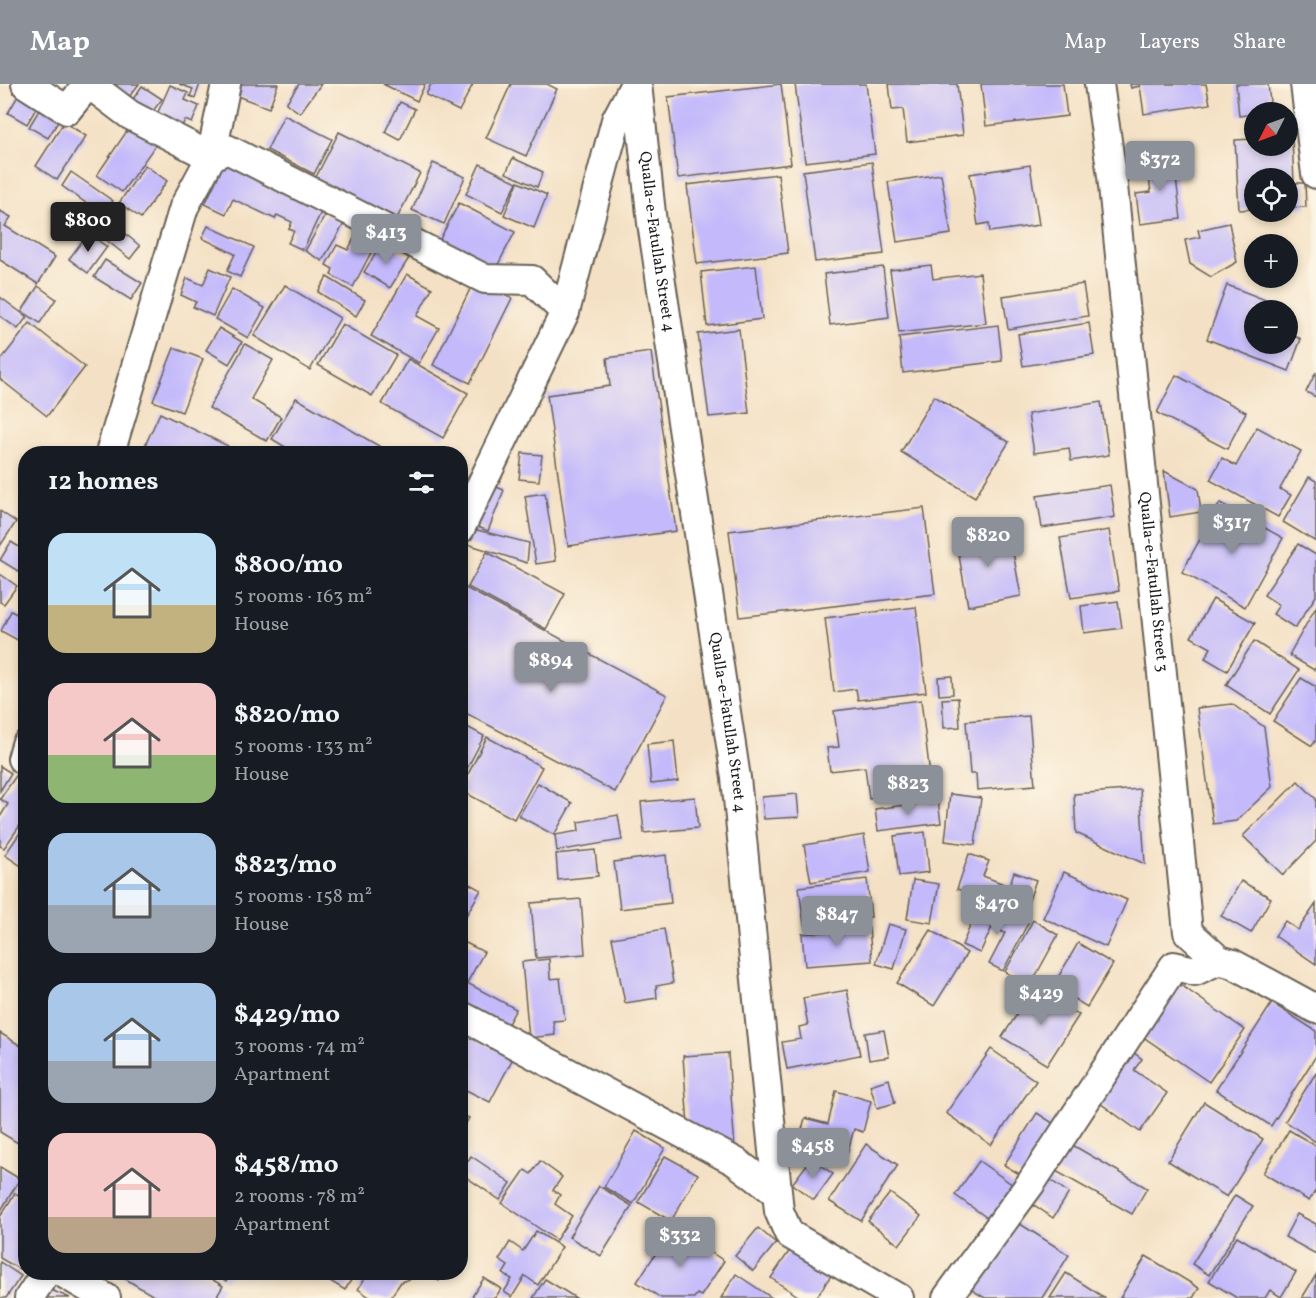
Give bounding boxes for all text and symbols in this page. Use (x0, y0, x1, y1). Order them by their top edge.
text: Map (30, 23, 90, 62)
text: Map (1064, 28, 1106, 57)
text: Layers (1139, 28, 1200, 57)
text: Share (1233, 28, 1286, 57)
north arrow (1244, 102, 1298, 156)
map controls (1244, 102, 1298, 354)
pin: $372 (1124, 141, 1196, 192)
text: $372 (1139, 146, 1181, 174)
street label: Qualla-e-Fatullah Street 4 (633, 150, 679, 334)
button: locate (1244, 168, 1298, 222)
pin: $800 (52, 202, 124, 253)
text: $800 (65, 207, 111, 235)
pin: $413 (350, 214, 422, 265)
text: $413 (365, 219, 407, 247)
button: + (1244, 234, 1298, 288)
button: − (1244, 300, 1298, 354)
text: 12 homes (48, 464, 159, 500)
icon: filters (405, 466, 438, 499)
street label: Qualla-e-Fatullah Street 3 (1133, 491, 1173, 673)
pin: $317 (1196, 504, 1268, 555)
text: $317 (1213, 509, 1251, 537)
pin: $820 (952, 517, 1024, 568)
text: $820 (966, 522, 1010, 550)
text: $800/mo (234, 547, 343, 583)
icon: home (96, 557, 168, 629)
text: 5 rooms · 163 m² (234, 583, 372, 611)
text: House (234, 611, 289, 639)
street label: Qualla-e-Fatullah Street 4 (703, 631, 750, 814)
pin: $894 (515, 642, 587, 693)
text: $894 (529, 647, 573, 675)
text: $820/mo (234, 697, 340, 733)
icon: home (96, 707, 168, 779)
text: 5 rooms · 133 m² (234, 733, 373, 761)
text: House (234, 761, 289, 789)
pin: $823 (872, 765, 944, 816)
text: $823 (887, 770, 929, 798)
text: $823/mo (234, 847, 337, 883)
icon: home (96, 857, 168, 929)
text: 5 rooms · 158 m² (234, 883, 372, 911)
pin: $470 (961, 885, 1033, 936)
text: $470 (975, 890, 1019, 918)
pin: $847 (801, 896, 873, 947)
text: $847 (815, 901, 859, 929)
text: House (234, 911, 289, 939)
pin: $429 (1005, 975, 1077, 1026)
text: $429 (1019, 980, 1063, 1008)
text: $429/mo (234, 997, 340, 1033)
icon: home (96, 1007, 168, 1079)
text: 3 rooms · 74 m² (234, 1033, 365, 1061)
text: Apartment (234, 1061, 330, 1089)
pin: $458 (777, 1128, 849, 1179)
text: $458 (791, 1133, 835, 1161)
text: $458/mo (234, 1147, 339, 1183)
icon: home (96, 1157, 168, 1229)
text: 2 rooms · 78 m² (234, 1183, 365, 1211)
text: Apartment (234, 1211, 330, 1239)
pin: $332 (644, 1217, 716, 1268)
text: $332 (659, 1222, 701, 1250)

